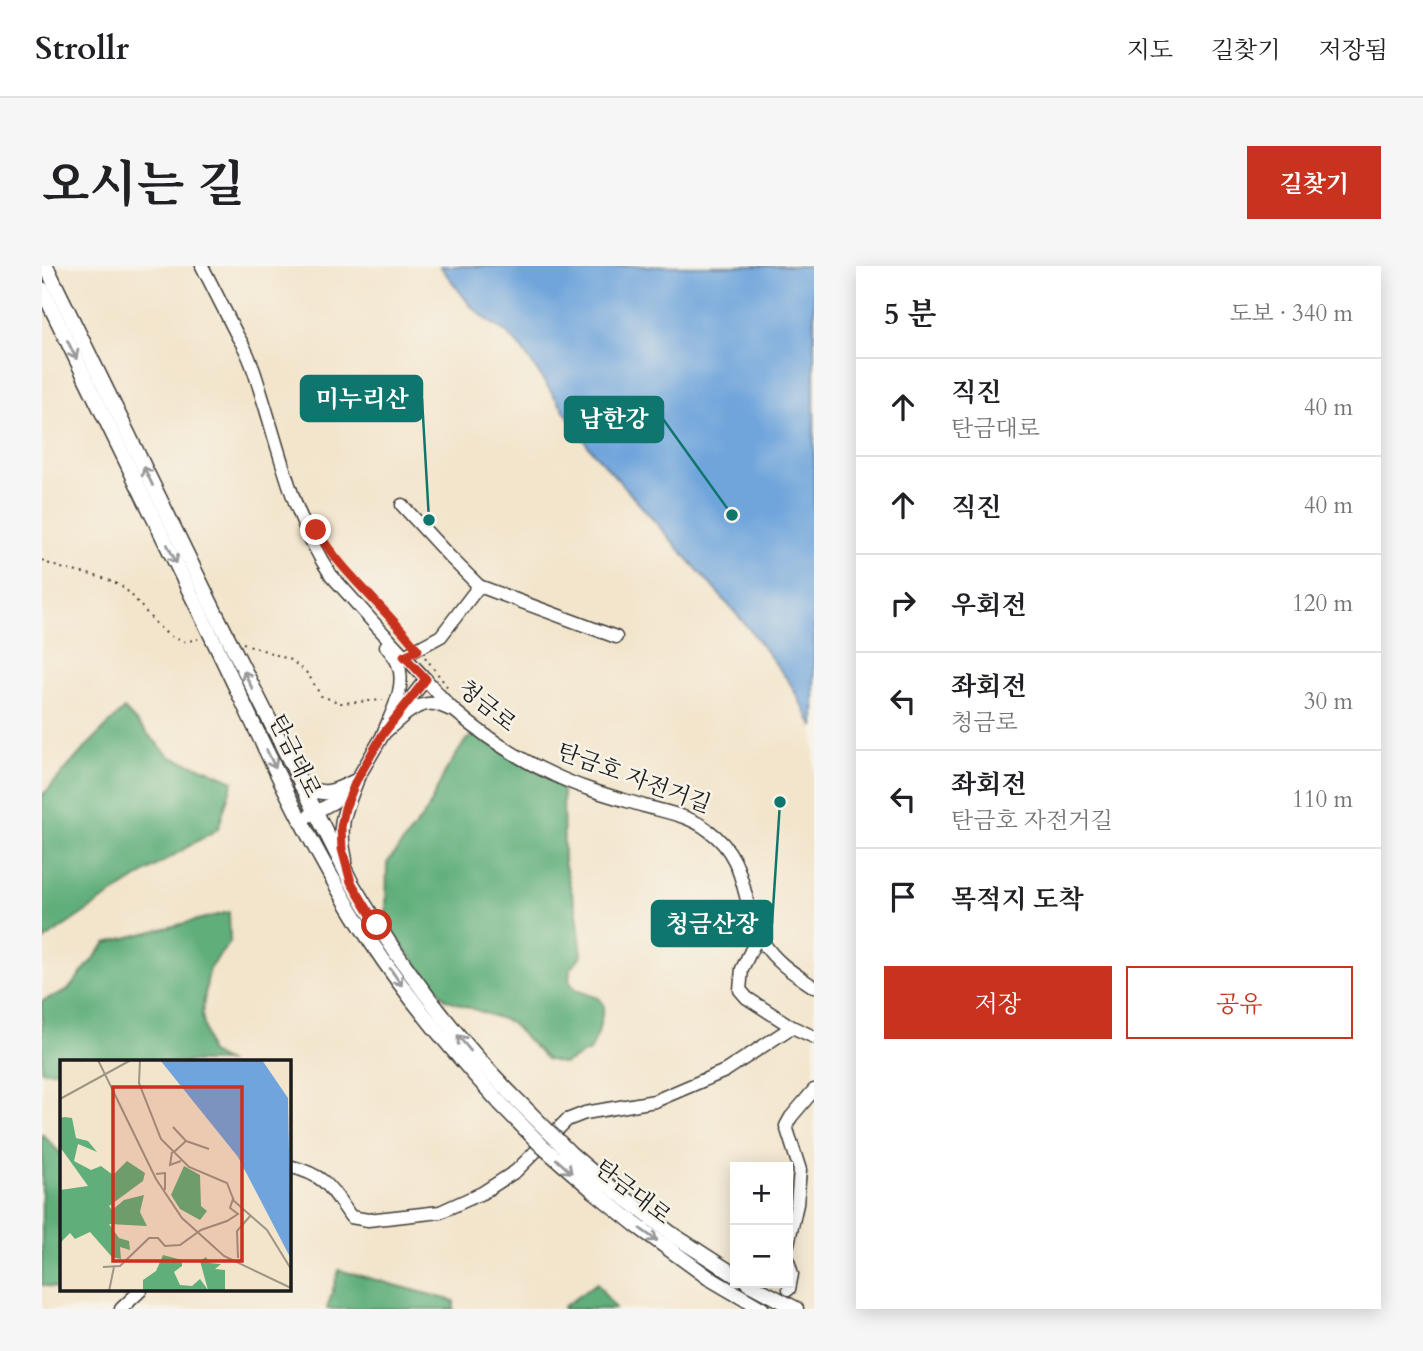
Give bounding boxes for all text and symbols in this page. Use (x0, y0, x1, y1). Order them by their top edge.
text: Strollr (35, 26, 129, 71)
text: 지도 (1127, 34, 1173, 67)
text: 길찾기 (1211, 34, 1280, 67)
text: 저장됨 (1318, 34, 1388, 67)
button: 길찾기 (1247, 146, 1381, 219)
text: 오시는 길 (42, 152, 245, 219)
text: 5 분 (884, 294, 936, 335)
text: 도보 · 340 m (1229, 298, 1353, 329)
one-way arrow (65, 339, 79, 360)
text: 직진 (951, 375, 1001, 410)
callout: 미누리산 (301, 376, 422, 421)
text: 미누리산 (316, 383, 409, 416)
icon: ahead (884, 388, 922, 426)
text: 40 m (1304, 392, 1353, 423)
callout: 남한강 (565, 397, 663, 442)
text: 남한강 (579, 403, 650, 436)
text: 탄금대로 (951, 413, 1040, 444)
one-way arrow (141, 466, 154, 487)
icon: ahead (884, 486, 922, 524)
text: 직진 (951, 490, 1001, 525)
text: 40 m (1304, 490, 1353, 521)
route end (300, 514, 331, 545)
one-way arrow (165, 543, 179, 564)
icon: right (884, 584, 922, 622)
text: 우회전 (951, 588, 1026, 623)
text: 120 m (1292, 588, 1353, 619)
text: 좌회전 (951, 669, 1026, 704)
one-way arrow (241, 670, 255, 691)
street label: 청금로 (451, 673, 523, 739)
icon: left (884, 682, 922, 720)
text: 30 m (1304, 686, 1353, 717)
text: 청금로 (951, 707, 1018, 738)
street label: 탄금대로 (262, 709, 328, 803)
street label: 탄금호 자전거길 (553, 736, 715, 820)
one-way arrow (264, 748, 278, 769)
text: 좌회전 (951, 767, 1026, 802)
icon: left (884, 780, 922, 818)
text: 110 m (1292, 784, 1353, 815)
text: 탄금호 자전거길 (951, 805, 1113, 836)
icon: arrive (884, 878, 922, 916)
text: 목적지 도착 (951, 882, 1084, 917)
callout: 청금산장 (652, 901, 772, 946)
text: 청금산장 (666, 908, 759, 941)
route start (361, 909, 392, 940)
button: 저장 (884, 966, 1112, 1039)
button: 공유 (1126, 966, 1353, 1039)
one-way arrow (389, 967, 403, 986)
one-way arrow (456, 1034, 472, 1052)
inset map (60, 1060, 290, 1292)
street label: 탄금대로 (588, 1152, 678, 1232)
one-way arrow (555, 1158, 573, 1174)
map controls (730, 1162, 793, 1288)
button: + (730, 1162, 793, 1225)
button: − (730, 1225, 793, 1288)
one-way arrow (639, 1227, 658, 1242)

